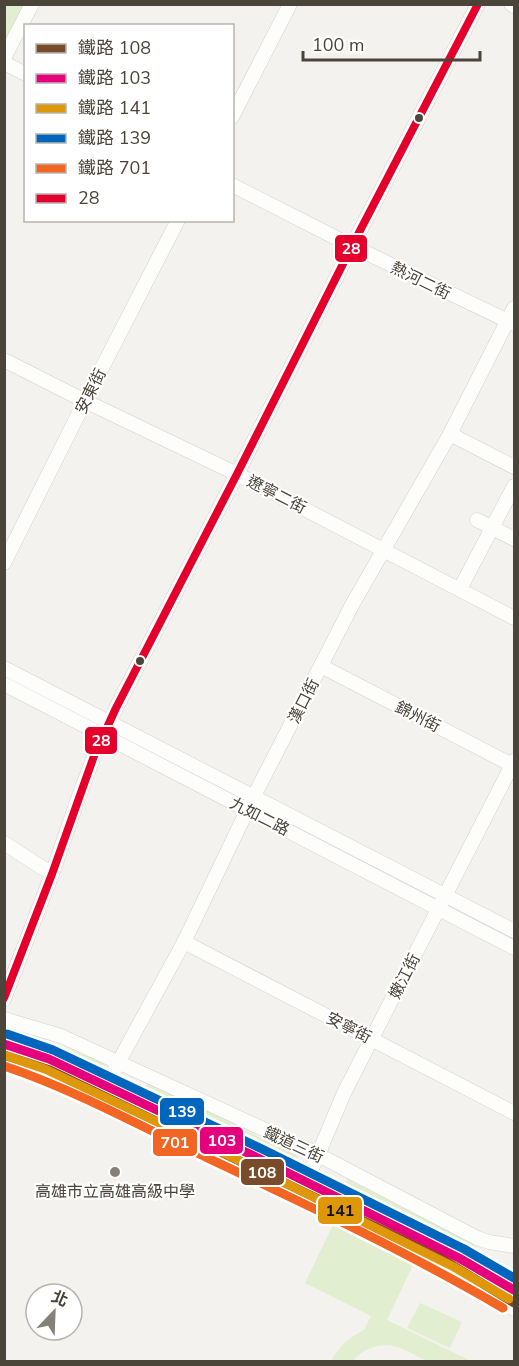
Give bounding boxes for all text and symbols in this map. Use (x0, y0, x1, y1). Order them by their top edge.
legend (24, 24, 234, 222)
scale bar (303, 24, 480, 62)
text: 100 m (312, 33, 364, 57)
text: 鐵路 108 (78, 36, 151, 60)
text: 鐵路 103 (78, 66, 151, 90)
text: 鐵路 141 (78, 96, 151, 120)
unlabelled marker (413, 112, 425, 124)
text: 鐵路 139 (78, 126, 151, 150)
text: 鐵路 701 (78, 156, 151, 180)
text: 28 (78, 186, 100, 210)
line badge: 28 (334, 234, 368, 263)
text: 28 (341, 238, 361, 260)
street label: 熱河二街 (387, 257, 454, 305)
street label: 安東街 (70, 365, 112, 418)
street label: 遼寧二街 (243, 471, 310, 519)
unlabelled marker (134, 655, 146, 667)
street label: 漢口街 (283, 675, 325, 728)
street label: 錦州街 (391, 696, 444, 738)
line badge: 28 (84, 726, 118, 755)
text: 28 (91, 730, 111, 752)
street label: 九如二路 (226, 793, 293, 841)
street label: 嫩江街 (384, 950, 426, 1003)
street label: 安寧街 (322, 1007, 375, 1049)
line badge: 139 (159, 1097, 205, 1126)
text: 139 (168, 1101, 196, 1123)
street label: 鐵道三街 (260, 1121, 327, 1168)
line badge: 103 (199, 1126, 244, 1155)
line badge: 701 (152, 1128, 198, 1157)
text: 103 (208, 1130, 236, 1152)
text: 701 (161, 1132, 189, 1154)
line badge: 108 (240, 1158, 285, 1186)
text: 108 (248, 1162, 276, 1184)
marker: 高雄市立高雄高級中學 (108, 1165, 122, 1179)
place label: 高雄市立高雄高級中學 (35, 1181, 195, 1203)
line badge: 141 (317, 1196, 363, 1225)
text: 141 (326, 1200, 354, 1222)
north arrow (24, 1282, 84, 1342)
text: 北 (48, 1286, 71, 1312)

